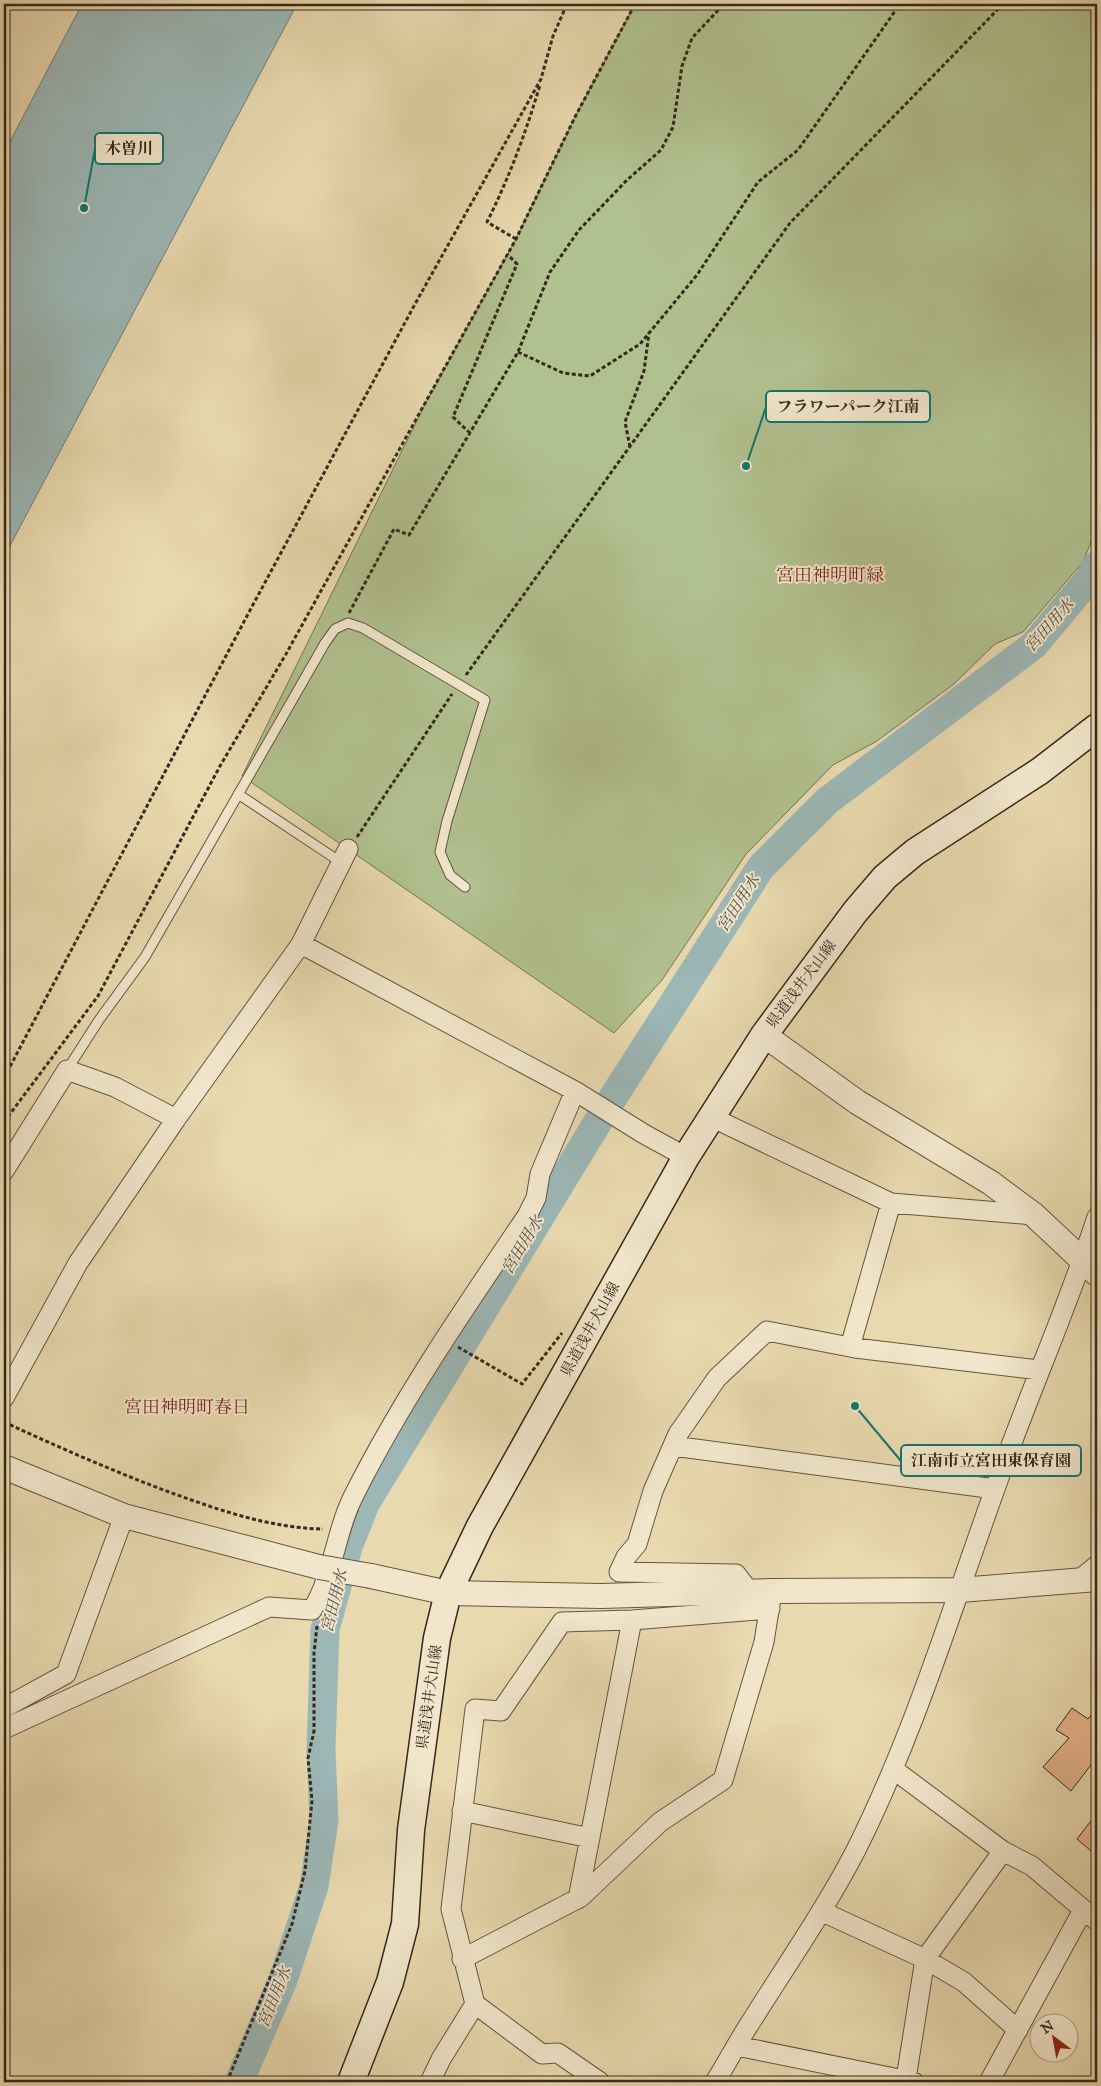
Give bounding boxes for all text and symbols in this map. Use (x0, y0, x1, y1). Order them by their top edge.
callout: 木曽川 (95, 133, 163, 164)
text: 木曽川 (105, 139, 153, 158)
callout: フラワーパーク江南 (766, 391, 930, 422)
text: フラワーパーク江南 (776, 397, 920, 416)
district label: 宮田神明町緑 (776, 564, 884, 586)
water label: 宮田用水 (1021, 593, 1079, 655)
water label: 宮田用水 (713, 869, 764, 935)
street label: 県道浅井犬山線 (762, 937, 840, 1031)
water label: 宮田用水 (497, 1211, 548, 1277)
street label: 県道浅井犬山線 (557, 1279, 623, 1379)
district label: 宮田神明町春日 (124, 1396, 250, 1418)
callout: 江南市立宮田東保育園 (901, 1445, 1081, 1476)
text: 江南市立宮田東保育園 (911, 1451, 1071, 1470)
water label: 宮田用水 (317, 1566, 351, 1634)
street label: 県道浅井犬山線 (413, 1644, 445, 1750)
water label: 宮田用水 (253, 1962, 296, 2030)
north arrow (1028, 2014, 1078, 2064)
text: N (1038, 2017, 1057, 2038)

